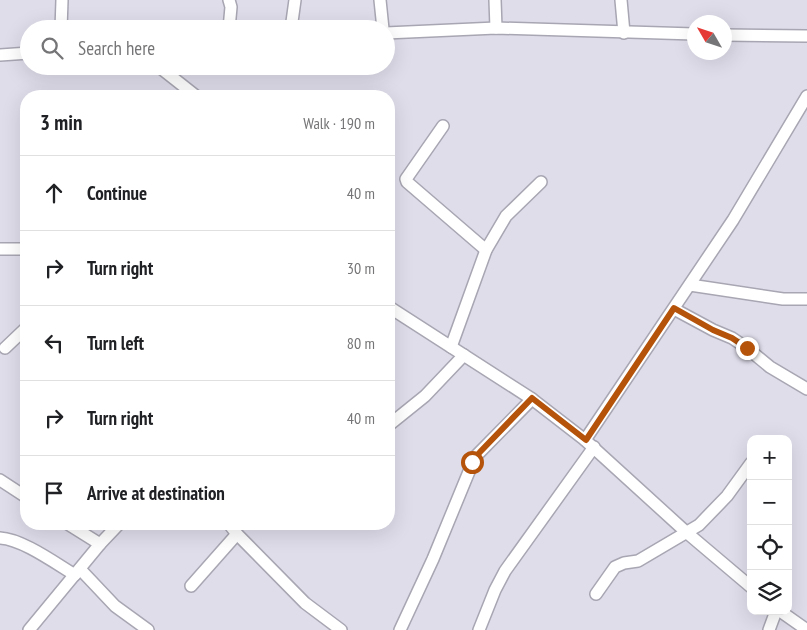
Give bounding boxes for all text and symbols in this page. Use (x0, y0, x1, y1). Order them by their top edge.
north arrow (687, 15, 732, 60)
search box (20, 20, 395, 75)
icon: search (38, 34, 66, 62)
text: Search here (78, 36, 155, 60)
text: 3 min (40, 109, 82, 136)
text: Walk · 190 m (303, 113, 375, 133)
icon: ahead (40, 179, 68, 207)
text: Continue (87, 181, 147, 205)
text: 40 m (347, 183, 375, 203)
icon: right (40, 254, 68, 282)
text: Turn right (87, 256, 153, 280)
text: 30 m (347, 258, 375, 278)
icon: left (40, 329, 68, 357)
text: Turn left (87, 331, 144, 355)
text: 80 m (347, 333, 375, 353)
route end (736, 337, 759, 360)
icon: right (40, 404, 68, 432)
text: Turn right (87, 406, 153, 430)
text: 40 m (347, 408, 375, 428)
map controls (747, 435, 792, 615)
button: + (747, 435, 792, 480)
route start (461, 451, 484, 474)
icon: arrive (40, 479, 68, 507)
button: − (747, 480, 792, 525)
text: Arrive at destination (87, 481, 225, 505)
button: locate (747, 525, 792, 570)
button: layers (747, 570, 792, 615)

